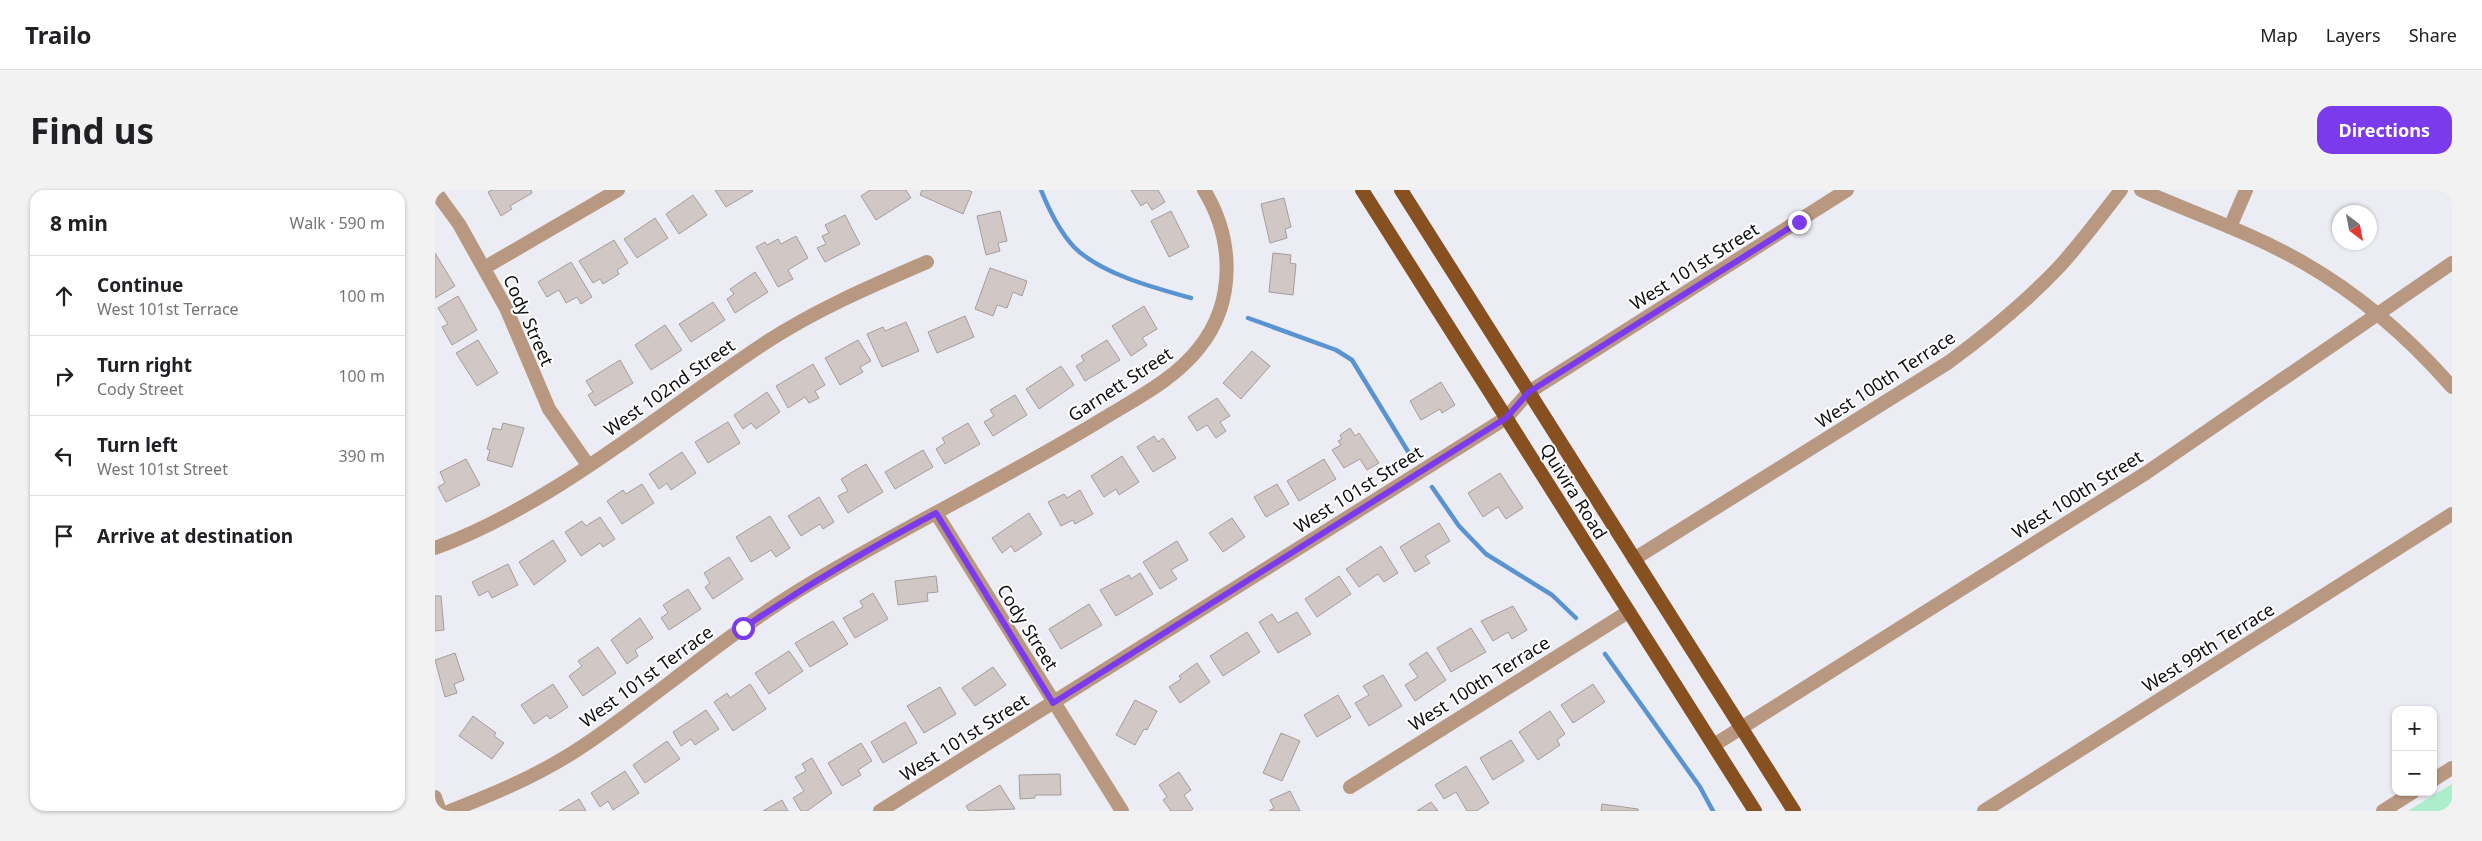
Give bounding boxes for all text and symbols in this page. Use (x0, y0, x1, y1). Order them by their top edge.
text: Trailo (25, 18, 92, 51)
text: Map (2260, 23, 2298, 47)
text: Layers (2326, 23, 2381, 47)
text: Share (2409, 23, 2457, 47)
button: Directions (2317, 106, 2452, 154)
text: Find us (30, 107, 154, 154)
north arrow (2332, 205, 2377, 250)
text: 8 min (50, 209, 108, 237)
route end (1788, 211, 1811, 234)
text: Walk · 590 m (290, 212, 385, 234)
street label: West 101st Street (1625, 217, 1763, 315)
street label: Cody Street (498, 271, 560, 370)
text: Continue (97, 272, 183, 298)
icon: ahead (50, 282, 78, 310)
text: 100 m (338, 285, 385, 307)
text: West 101st Terrace (97, 298, 239, 320)
street label: West 100th Terrace (1811, 325, 1959, 433)
street label: West 102nd Street (599, 333, 740, 441)
street label: Garnett Street (1063, 341, 1177, 427)
text: Turn right (97, 352, 192, 378)
icon: right (50, 362, 78, 390)
text: 100 m (338, 365, 385, 387)
text: Cody Street (97, 378, 184, 400)
text: Turn left (97, 432, 178, 458)
street label: Quivira Road (1535, 439, 1613, 543)
street label: West 101st Street (1289, 440, 1427, 538)
icon: left (50, 442, 78, 470)
street label: West 100th Street (2007, 444, 2147, 544)
text: 390 m (338, 445, 385, 467)
text: West 101st Street (97, 458, 228, 480)
icon: arrive (50, 522, 78, 550)
text: Arrive at destination (97, 523, 293, 549)
street label: Cody Street (992, 579, 1064, 675)
street label: West 99th Terrace (2137, 597, 2279, 697)
route start (732, 617, 755, 640)
street label: West 101st Terrace (574, 619, 718, 733)
street label: West 100th Terrace (1404, 630, 1554, 736)
street label: West 101st Street (895, 688, 1033, 786)
map controls (2392, 706, 2437, 796)
button: + (2392, 706, 2437, 751)
button: − (2392, 751, 2437, 796)

